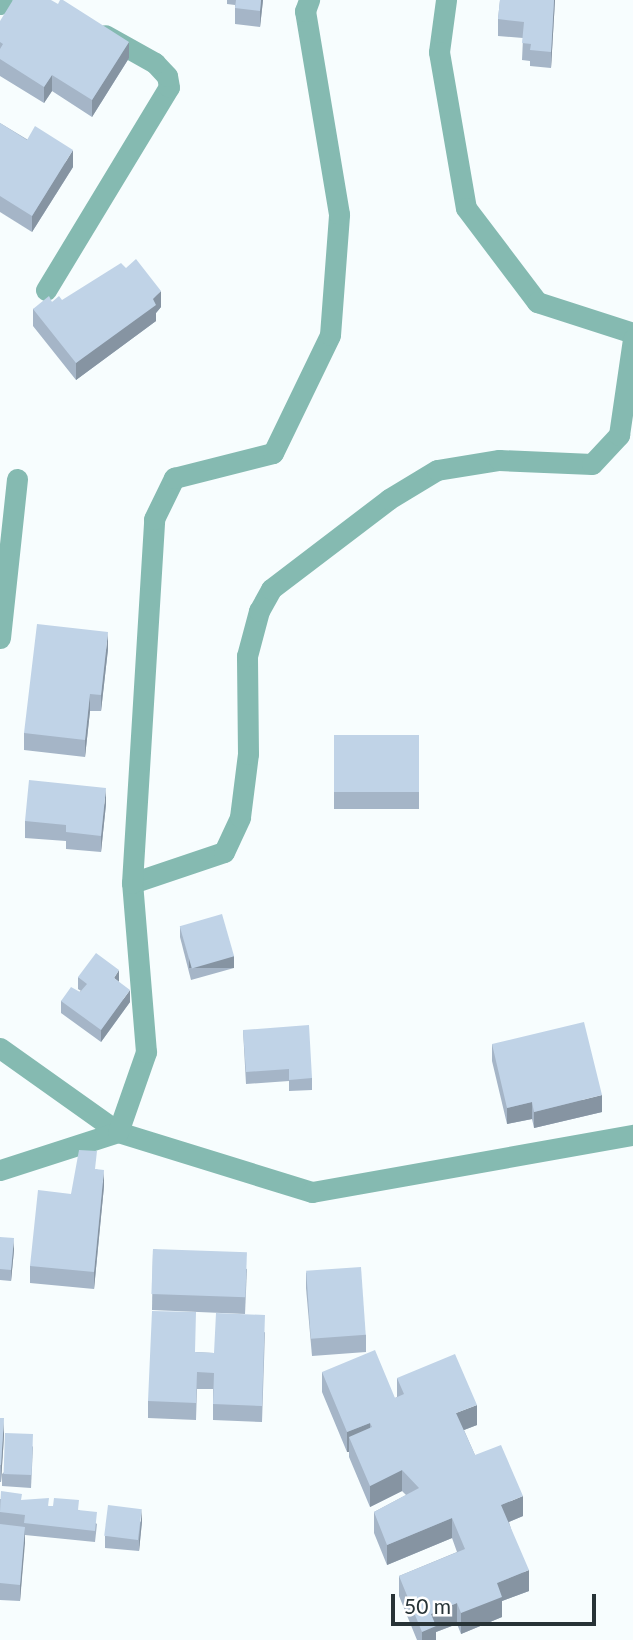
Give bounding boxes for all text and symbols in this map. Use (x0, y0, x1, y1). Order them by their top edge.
scale bar (395, 1580, 600, 1624)
text: 50 m (404, 1593, 451, 1618)

